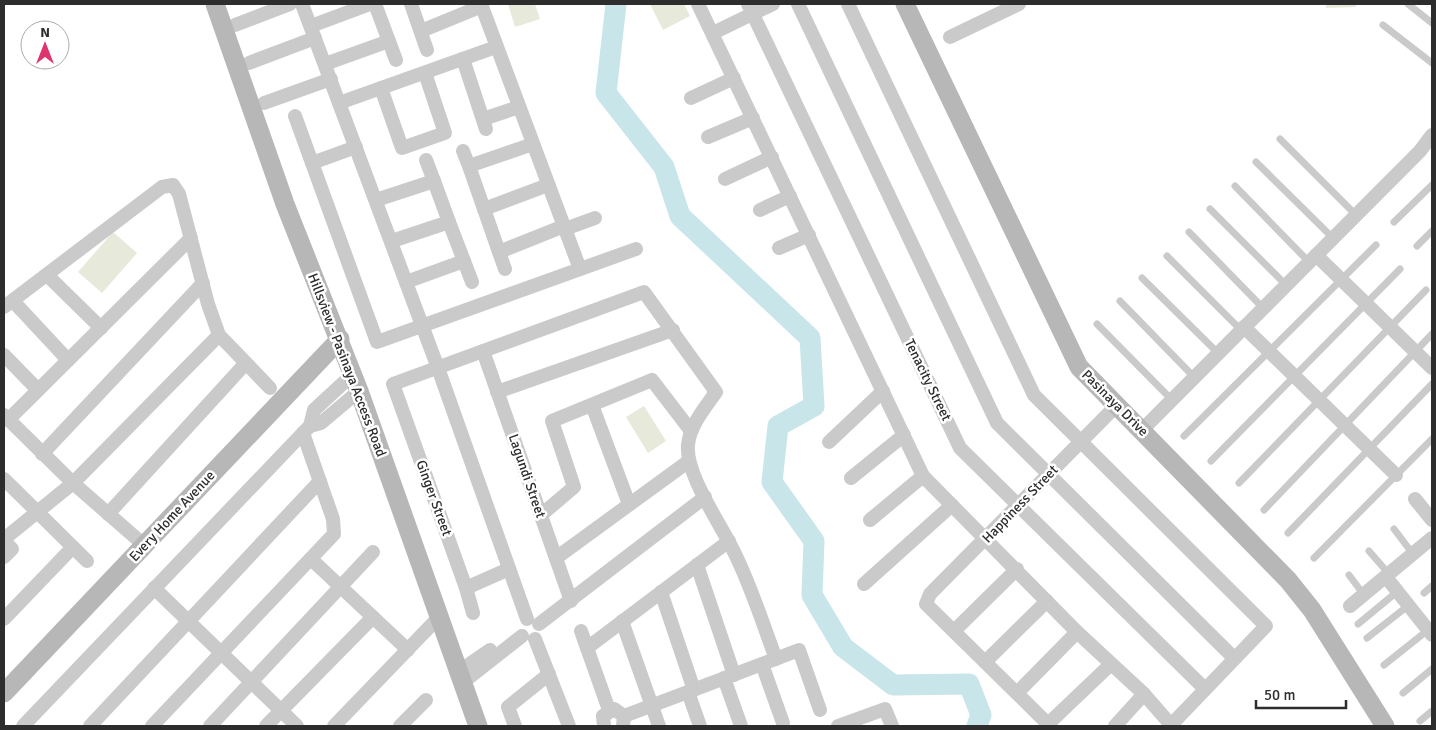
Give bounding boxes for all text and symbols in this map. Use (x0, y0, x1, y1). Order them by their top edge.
north arrow (20, 20, 70, 70)
text: N (40, 24, 50, 41)
street label: Hillsview - Pasinaya Access Road (304, 271, 390, 459)
street label: Tenacity Street (901, 336, 955, 424)
street label: Pasinaya Drive (1078, 366, 1152, 440)
street label: Lagundi Street (505, 432, 549, 520)
street label: Ginger Street (412, 458, 456, 538)
street label: Happiness Street (979, 461, 1061, 546)
street label: Every Home Avenue (126, 467, 218, 565)
scale bar (1256, 678, 1346, 710)
text: 50 m (1264, 686, 1295, 704)

